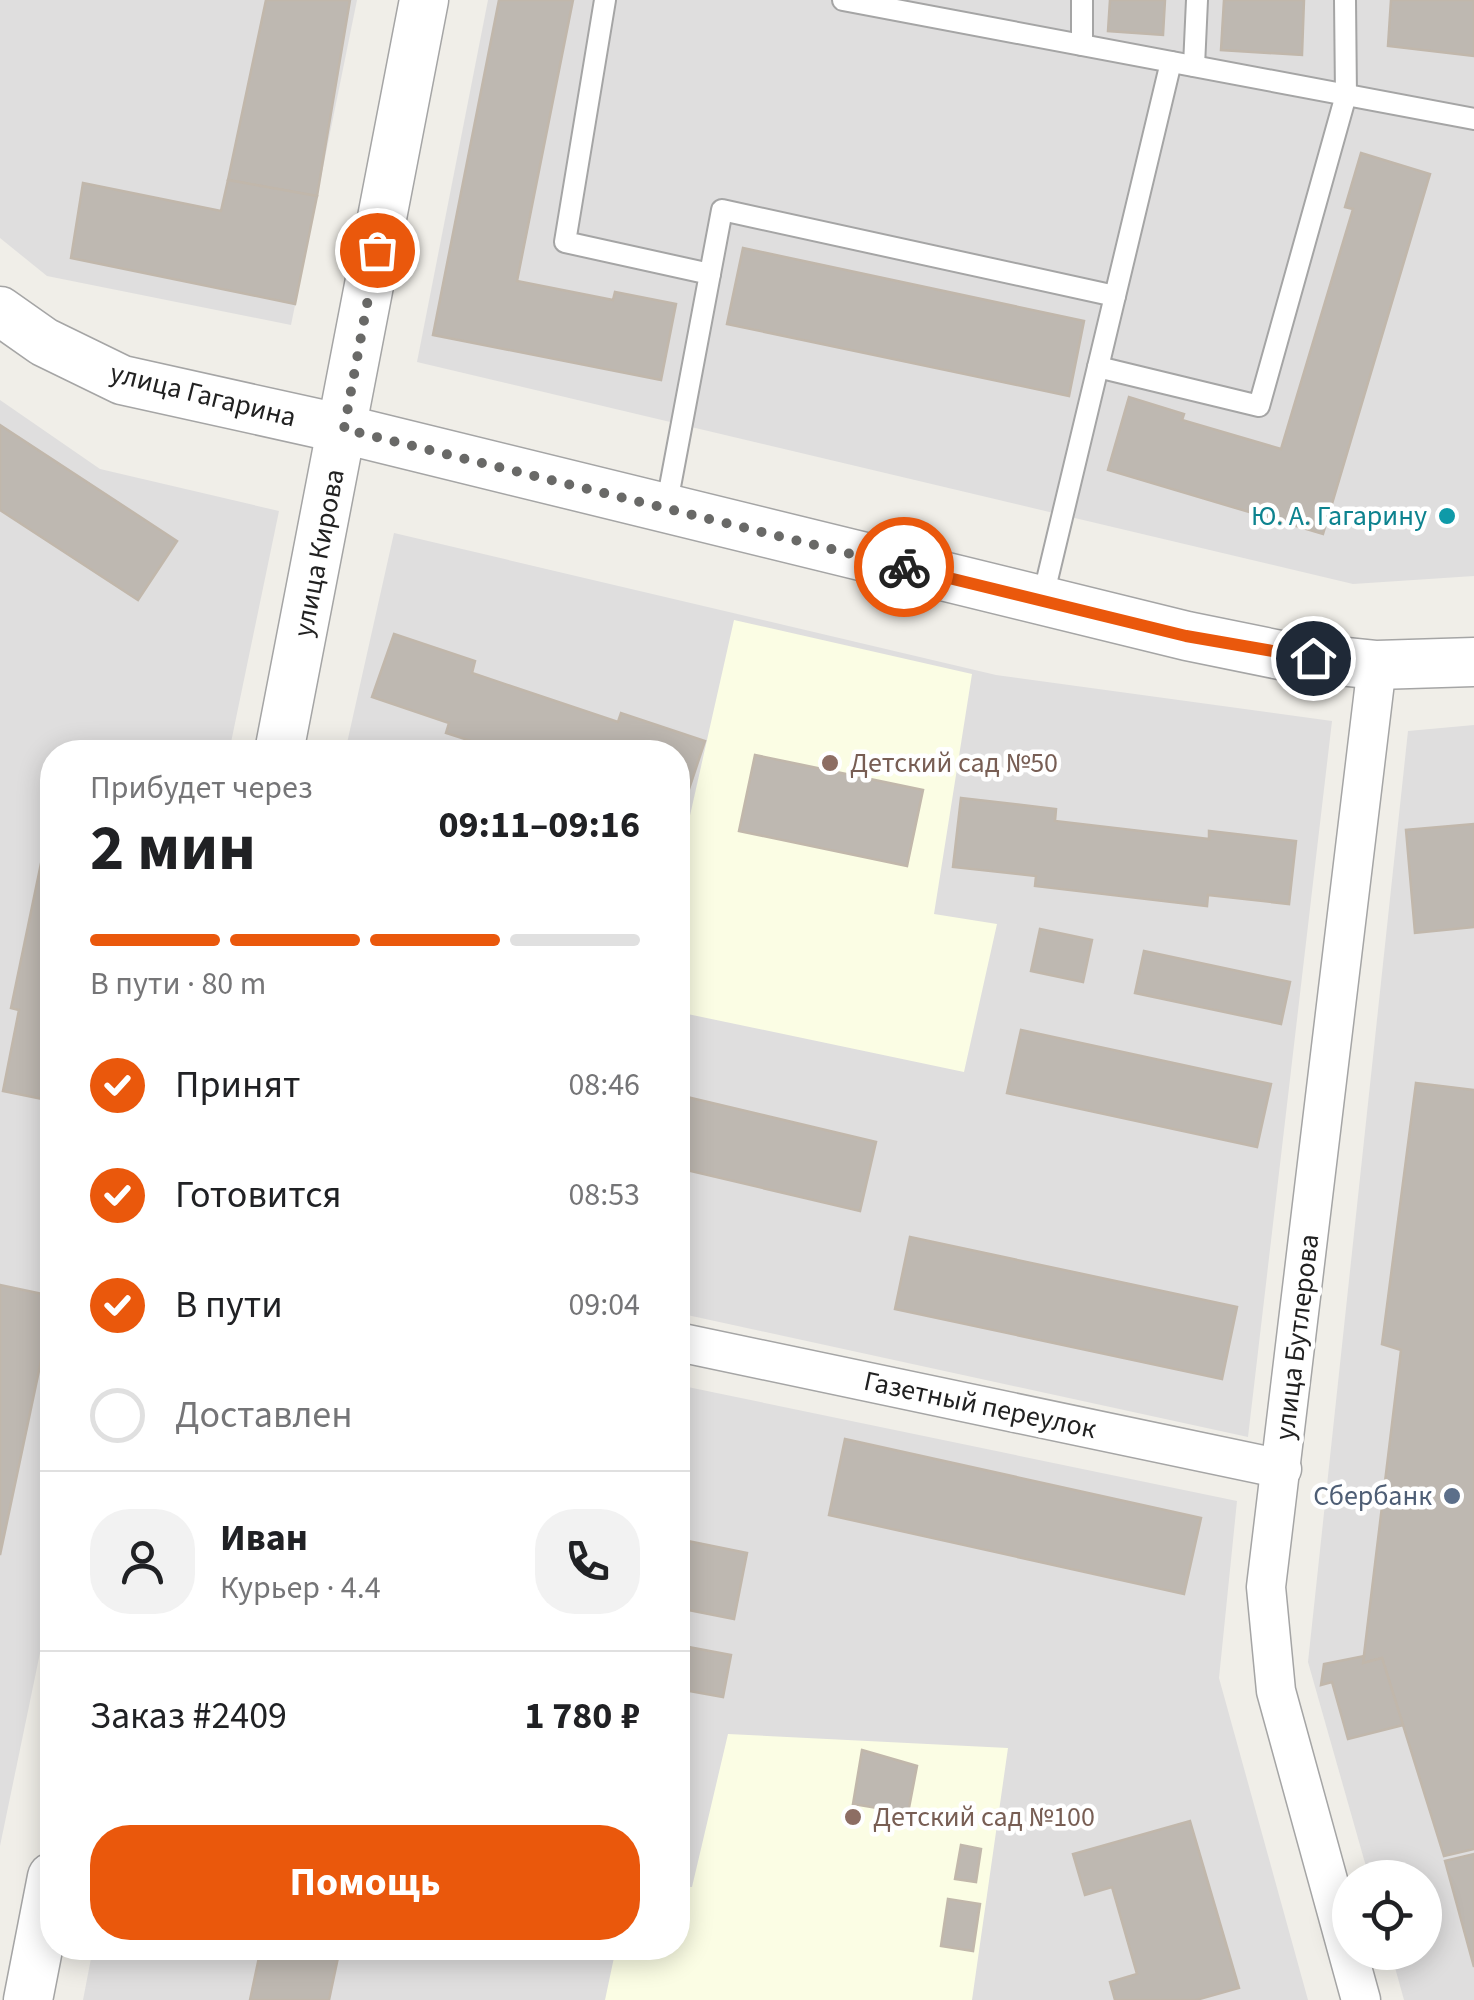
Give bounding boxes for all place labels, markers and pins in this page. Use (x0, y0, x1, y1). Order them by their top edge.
pin (335, 208, 420, 293)
place label: Ю. А. Гагарину (1251, 496, 1427, 536)
marker: Ю. А. Гагарину (1436, 505, 1458, 527)
pin (1271, 616, 1356, 701)
place label: Детский сад №50 (850, 743, 1058, 783)
marker: Детский сад №50 (819, 752, 841, 774)
place label: Сбербанк (1313, 1476, 1432, 1516)
marker: Сбербанк (1441, 1485, 1463, 1507)
place label: Детский сад №100 (873, 1797, 1095, 1837)
marker: Детский сад №100 (842, 1806, 864, 1828)

